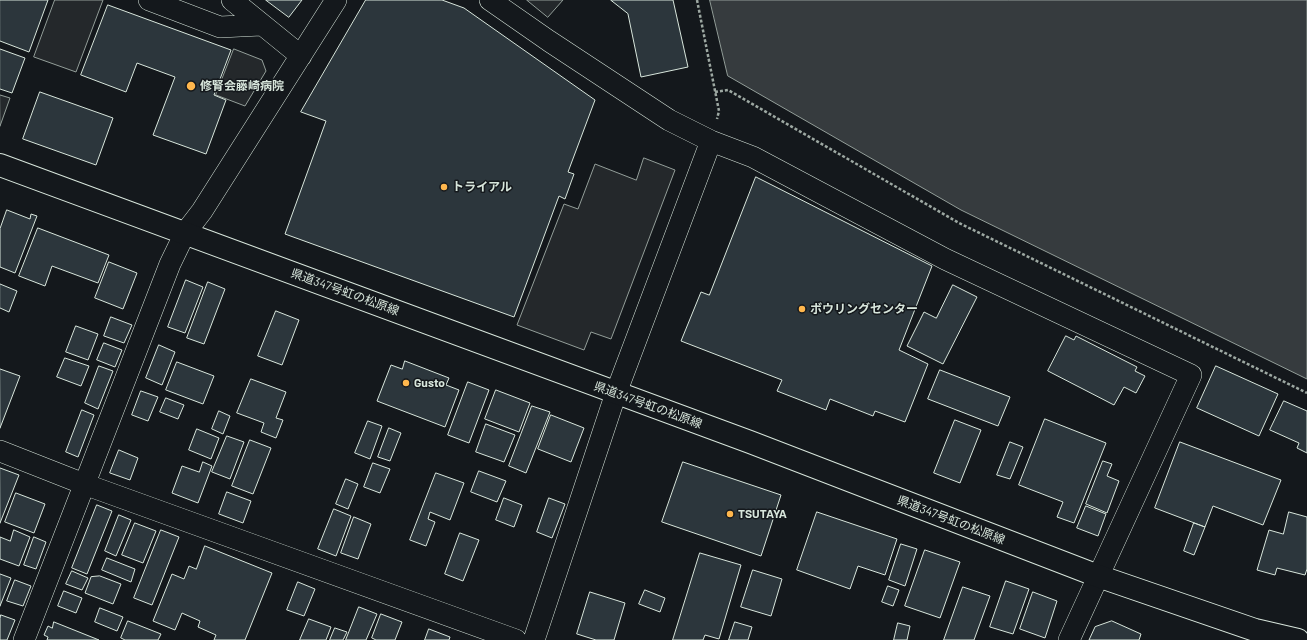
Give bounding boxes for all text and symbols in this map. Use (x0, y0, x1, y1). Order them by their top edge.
place label: 修腎会藤崎病院 (200, 79, 284, 93)
marker: 修腎会藤崎病院 (185, 80, 197, 92)
place label: トライアル (452, 180, 512, 194)
marker: トライアル (439, 182, 449, 192)
street label: 県道347号虹の松原線 (289, 266, 401, 318)
place label: ボウリングセンター (810, 302, 918, 316)
marker: ボウリングセンター (797, 304, 807, 314)
place label: Gusto (414, 376, 445, 390)
marker: Gusto (401, 378, 411, 388)
street label: 県道347号虹の松原線 (592, 379, 704, 431)
street label: 県道347号虹の松原線 (895, 493, 1007, 547)
place label: TSUTAYA (738, 507, 787, 521)
marker: TSUTAYA (725, 509, 735, 519)

